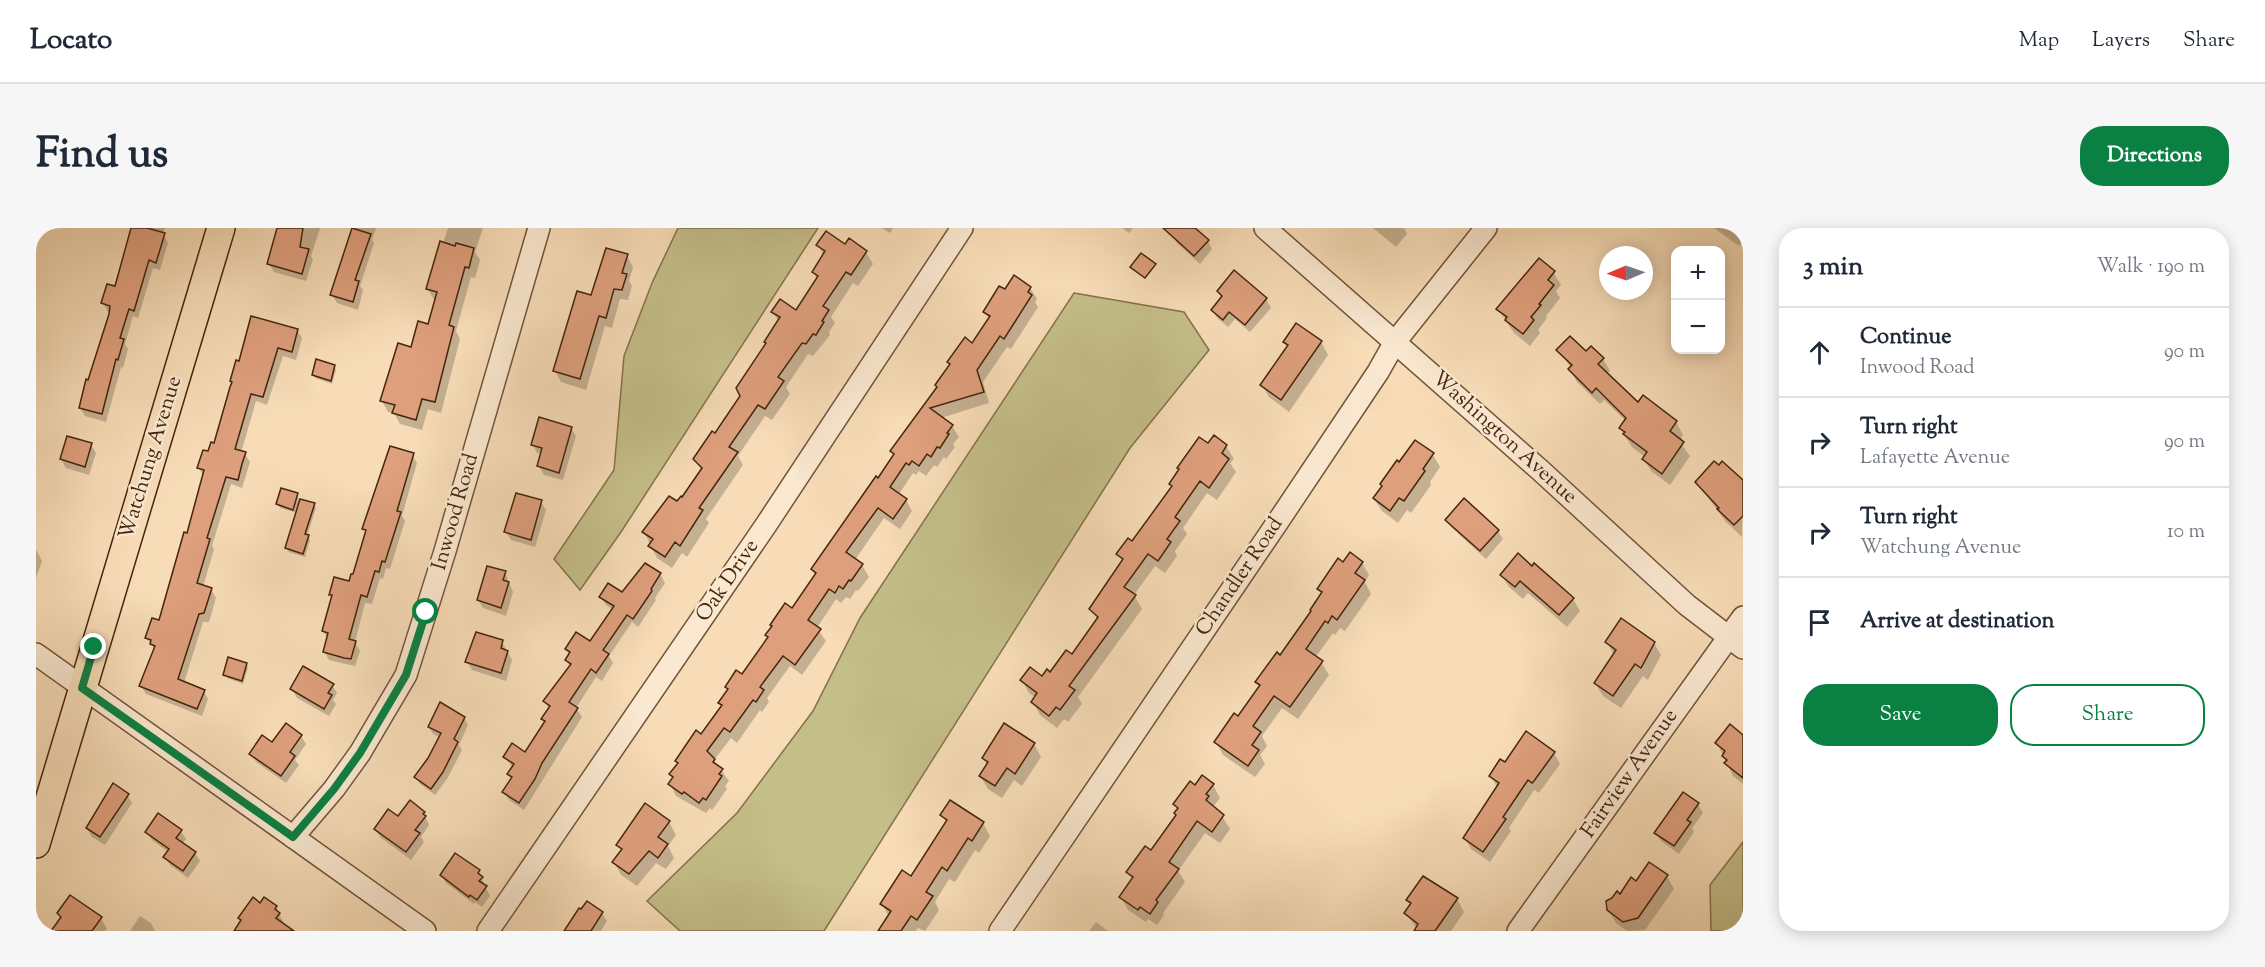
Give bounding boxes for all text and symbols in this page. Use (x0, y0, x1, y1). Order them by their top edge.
text: Locato (30, 21, 112, 61)
text: Map (2019, 26, 2059, 56)
text: Layers (2092, 26, 2150, 56)
text: Share (2183, 26, 2235, 56)
text: Find us (36, 126, 168, 186)
button: Directions (2080, 126, 2229, 186)
north arrow (1599, 246, 1653, 300)
map controls (1671, 246, 1725, 354)
button: + (1671, 246, 1725, 300)
text: 3 min (1803, 249, 1863, 286)
text: Walk · 190 m (2097, 253, 2205, 282)
button: − (1671, 300, 1725, 354)
text: Continue (1860, 322, 1951, 354)
icon: ahead (1803, 336, 1836, 369)
text: 90 m (2164, 338, 2205, 367)
text: Inwood Road (1860, 354, 1975, 383)
street label: Washington Avenue (1425, 364, 1583, 512)
street label: Watchung Avenue (112, 373, 190, 543)
text: Turn right (1860, 412, 1957, 444)
icon: right (1803, 426, 1836, 459)
text: 90 m (2164, 428, 2205, 457)
text: Lafayette Avenue (1860, 444, 2010, 473)
street label: Inwood Road (425, 450, 487, 574)
text: Turn right (1860, 502, 1957, 534)
street label: Chandler Road (1189, 511, 1291, 643)
icon: right (1803, 516, 1836, 549)
text: 10 m (2167, 518, 2205, 547)
street label: Oak Drive (689, 534, 767, 628)
text: Watchung Avenue (1860, 534, 2021, 563)
route start (412, 598, 438, 624)
icon: arrive (1803, 606, 1836, 639)
text: Arrive at destination (1860, 606, 2055, 638)
route end (80, 633, 106, 659)
button: Save (1803, 684, 1998, 746)
button: Share (2010, 684, 2205, 746)
street label: Fairview Avenue (1574, 703, 1686, 845)

